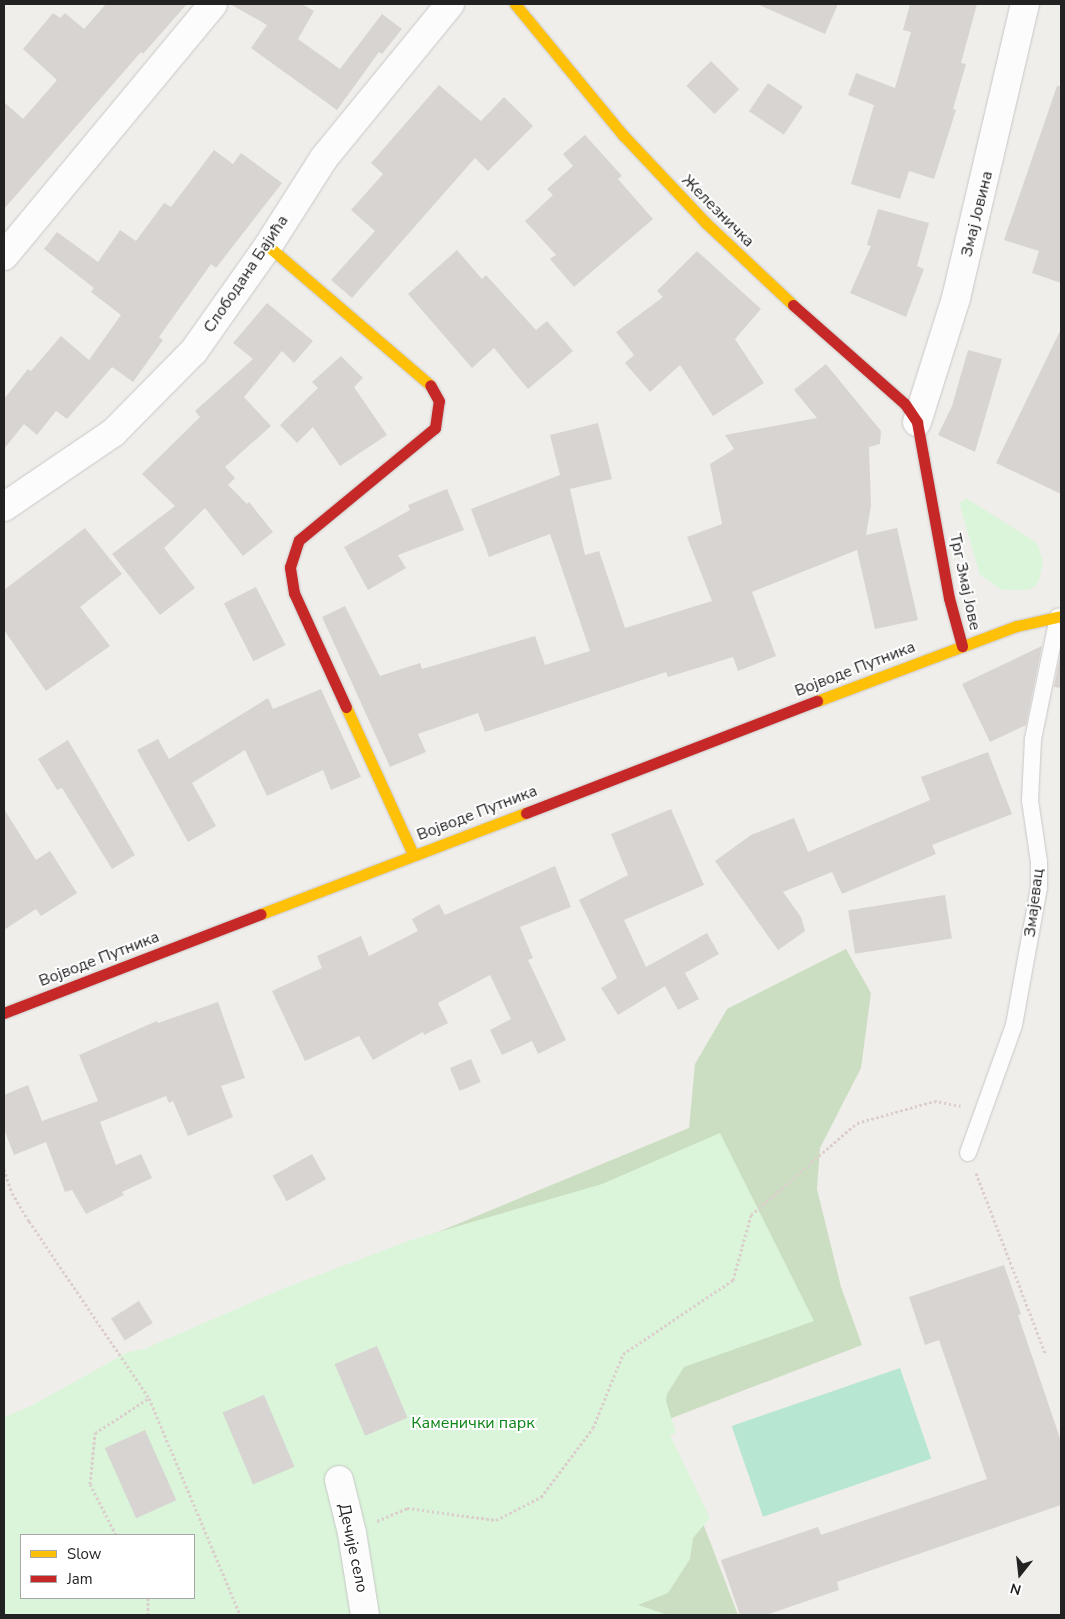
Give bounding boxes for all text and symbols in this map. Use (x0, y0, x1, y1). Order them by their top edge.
street label: Змај Јовина (957, 169, 997, 259)
street label: Железничка (678, 171, 758, 251)
street label: Слободана Бајића (200, 212, 292, 336)
street label: Трг Змај Јове (945, 532, 985, 632)
street label: Војводе Путника (792, 637, 918, 701)
street label: Војводе Путника (414, 781, 540, 845)
street label: Змајевац (1020, 868, 1048, 938)
street label: Војводе Путника (36, 927, 162, 991)
park label: Каменички парк (411, 1413, 535, 1433)
street label: Дечије село (334, 1502, 372, 1594)
legend (20, 1534, 195, 1599)
text: Slow (67, 1544, 101, 1564)
north arrow (995, 1549, 1045, 1599)
text: Jam (67, 1569, 93, 1589)
text: N (1008, 1578, 1023, 1599)

